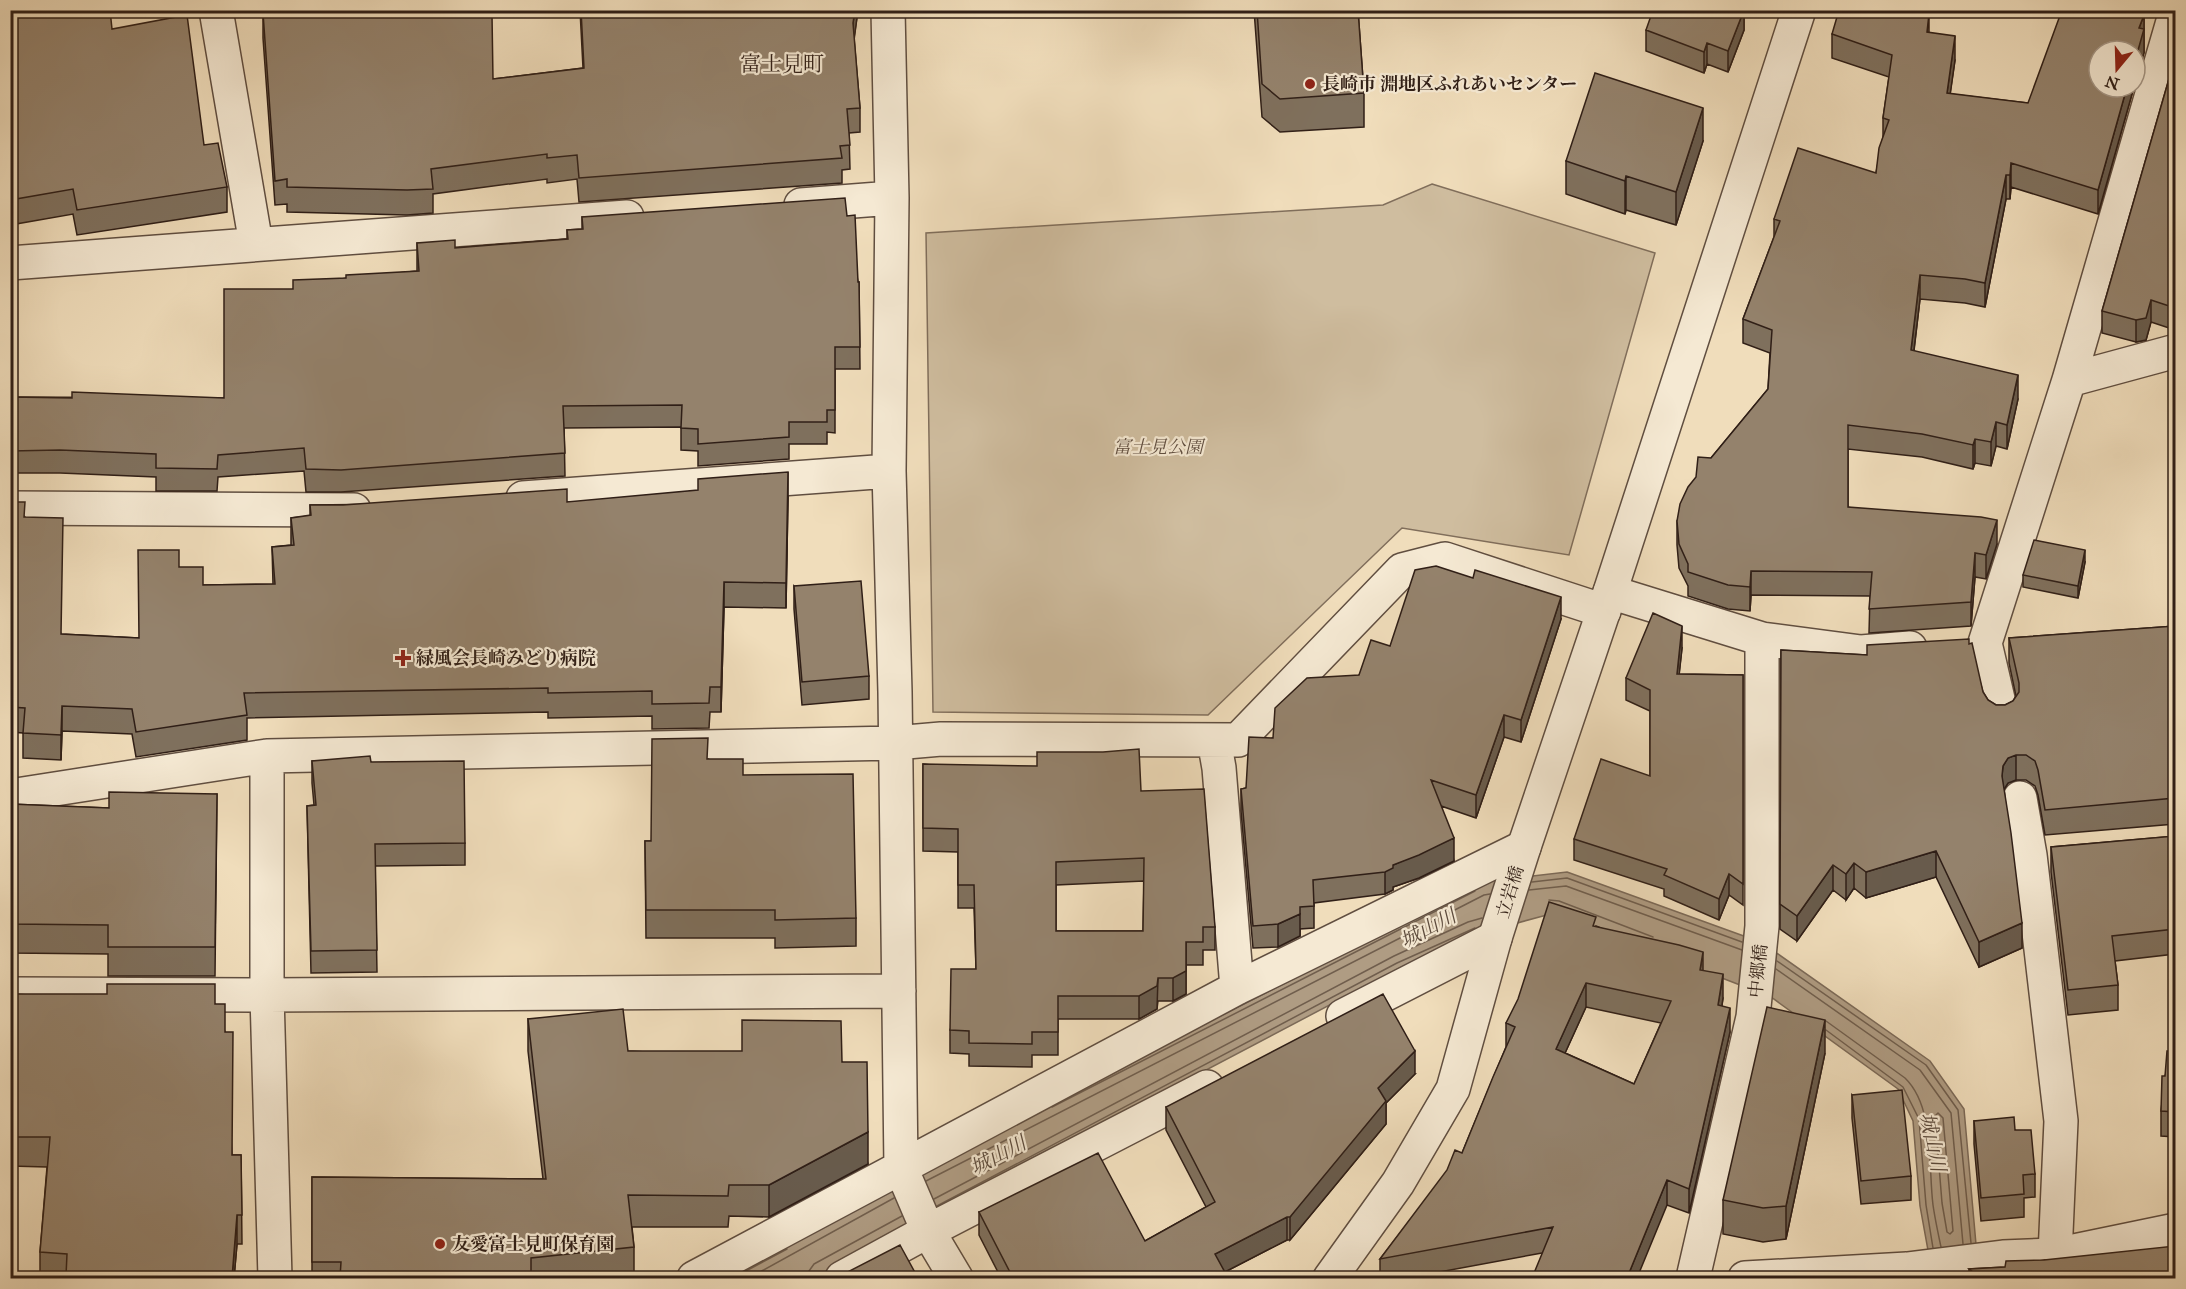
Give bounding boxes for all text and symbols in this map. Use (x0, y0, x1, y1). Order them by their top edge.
north arrow (2087, 39, 2147, 99)
district label: 富士見町 (740, 51, 824, 77)
text: N (2102, 71, 2122, 94)
place label: 長崎市 淵地区ふれあいセンター (1322, 73, 1577, 95)
marker: 長崎市 淵地区ふれあいセンター (1303, 77, 1317, 91)
park label: 富士見公園 (1113, 436, 1206, 458)
place label: 緑風会長崎みどり病院 (416, 647, 596, 669)
marker: 緑風会長崎みどり病院 (394, 649, 412, 667)
street label: 立岩橋 (1492, 863, 1528, 921)
water label: 城山川 (1396, 902, 1462, 953)
street label: 中郷橋 (1744, 943, 1772, 999)
water label: 城山川 (1915, 1110, 1951, 1176)
water label: 城山川 (966, 1129, 1032, 1180)
place label: 友愛富士見町保育園 (452, 1233, 614, 1255)
marker: 友愛富士見町保育園 (433, 1237, 447, 1251)

